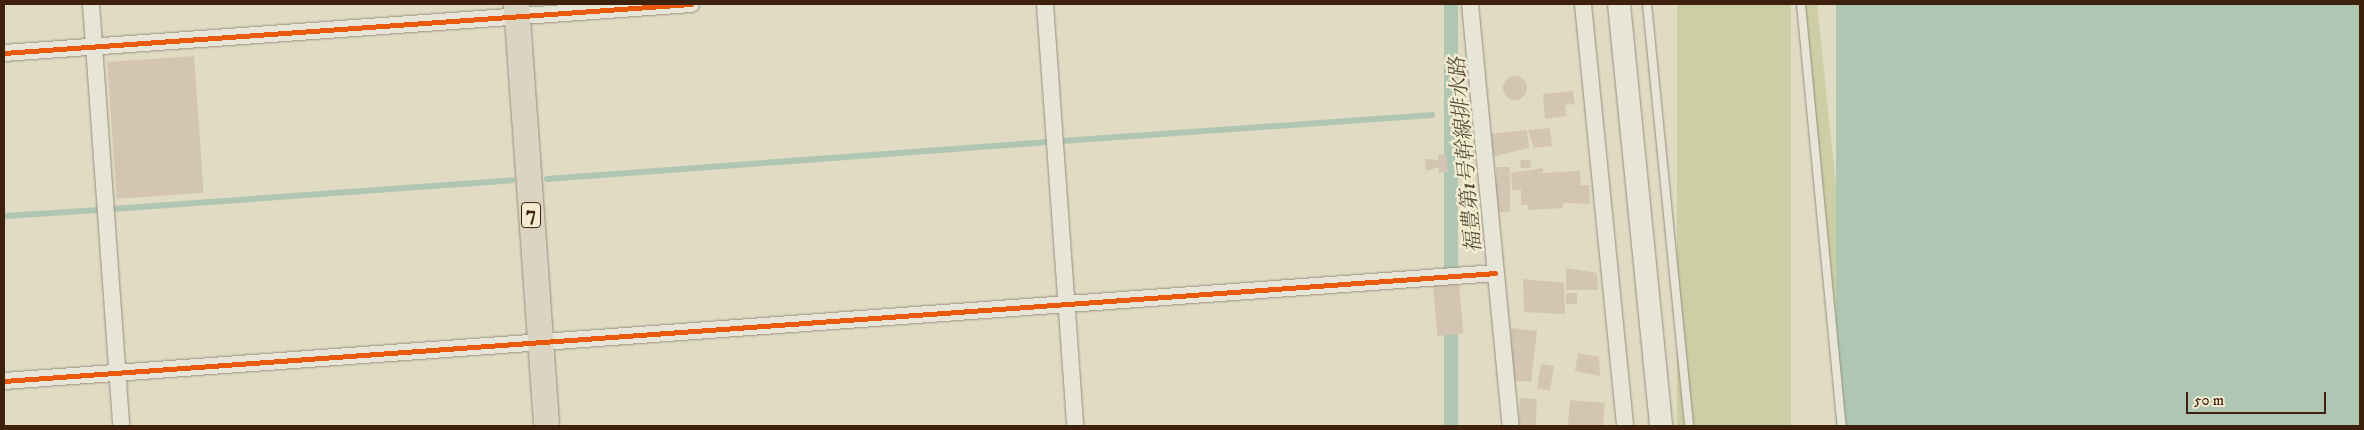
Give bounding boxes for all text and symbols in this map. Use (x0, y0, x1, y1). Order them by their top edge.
water label: 福豊第1号幹線排水路 (1445, 56, 1487, 254)
road number: 7 (520, 198, 542, 232)
scale bar (2189, 382, 2329, 414)
text: 50 m (2194, 391, 2224, 410)

